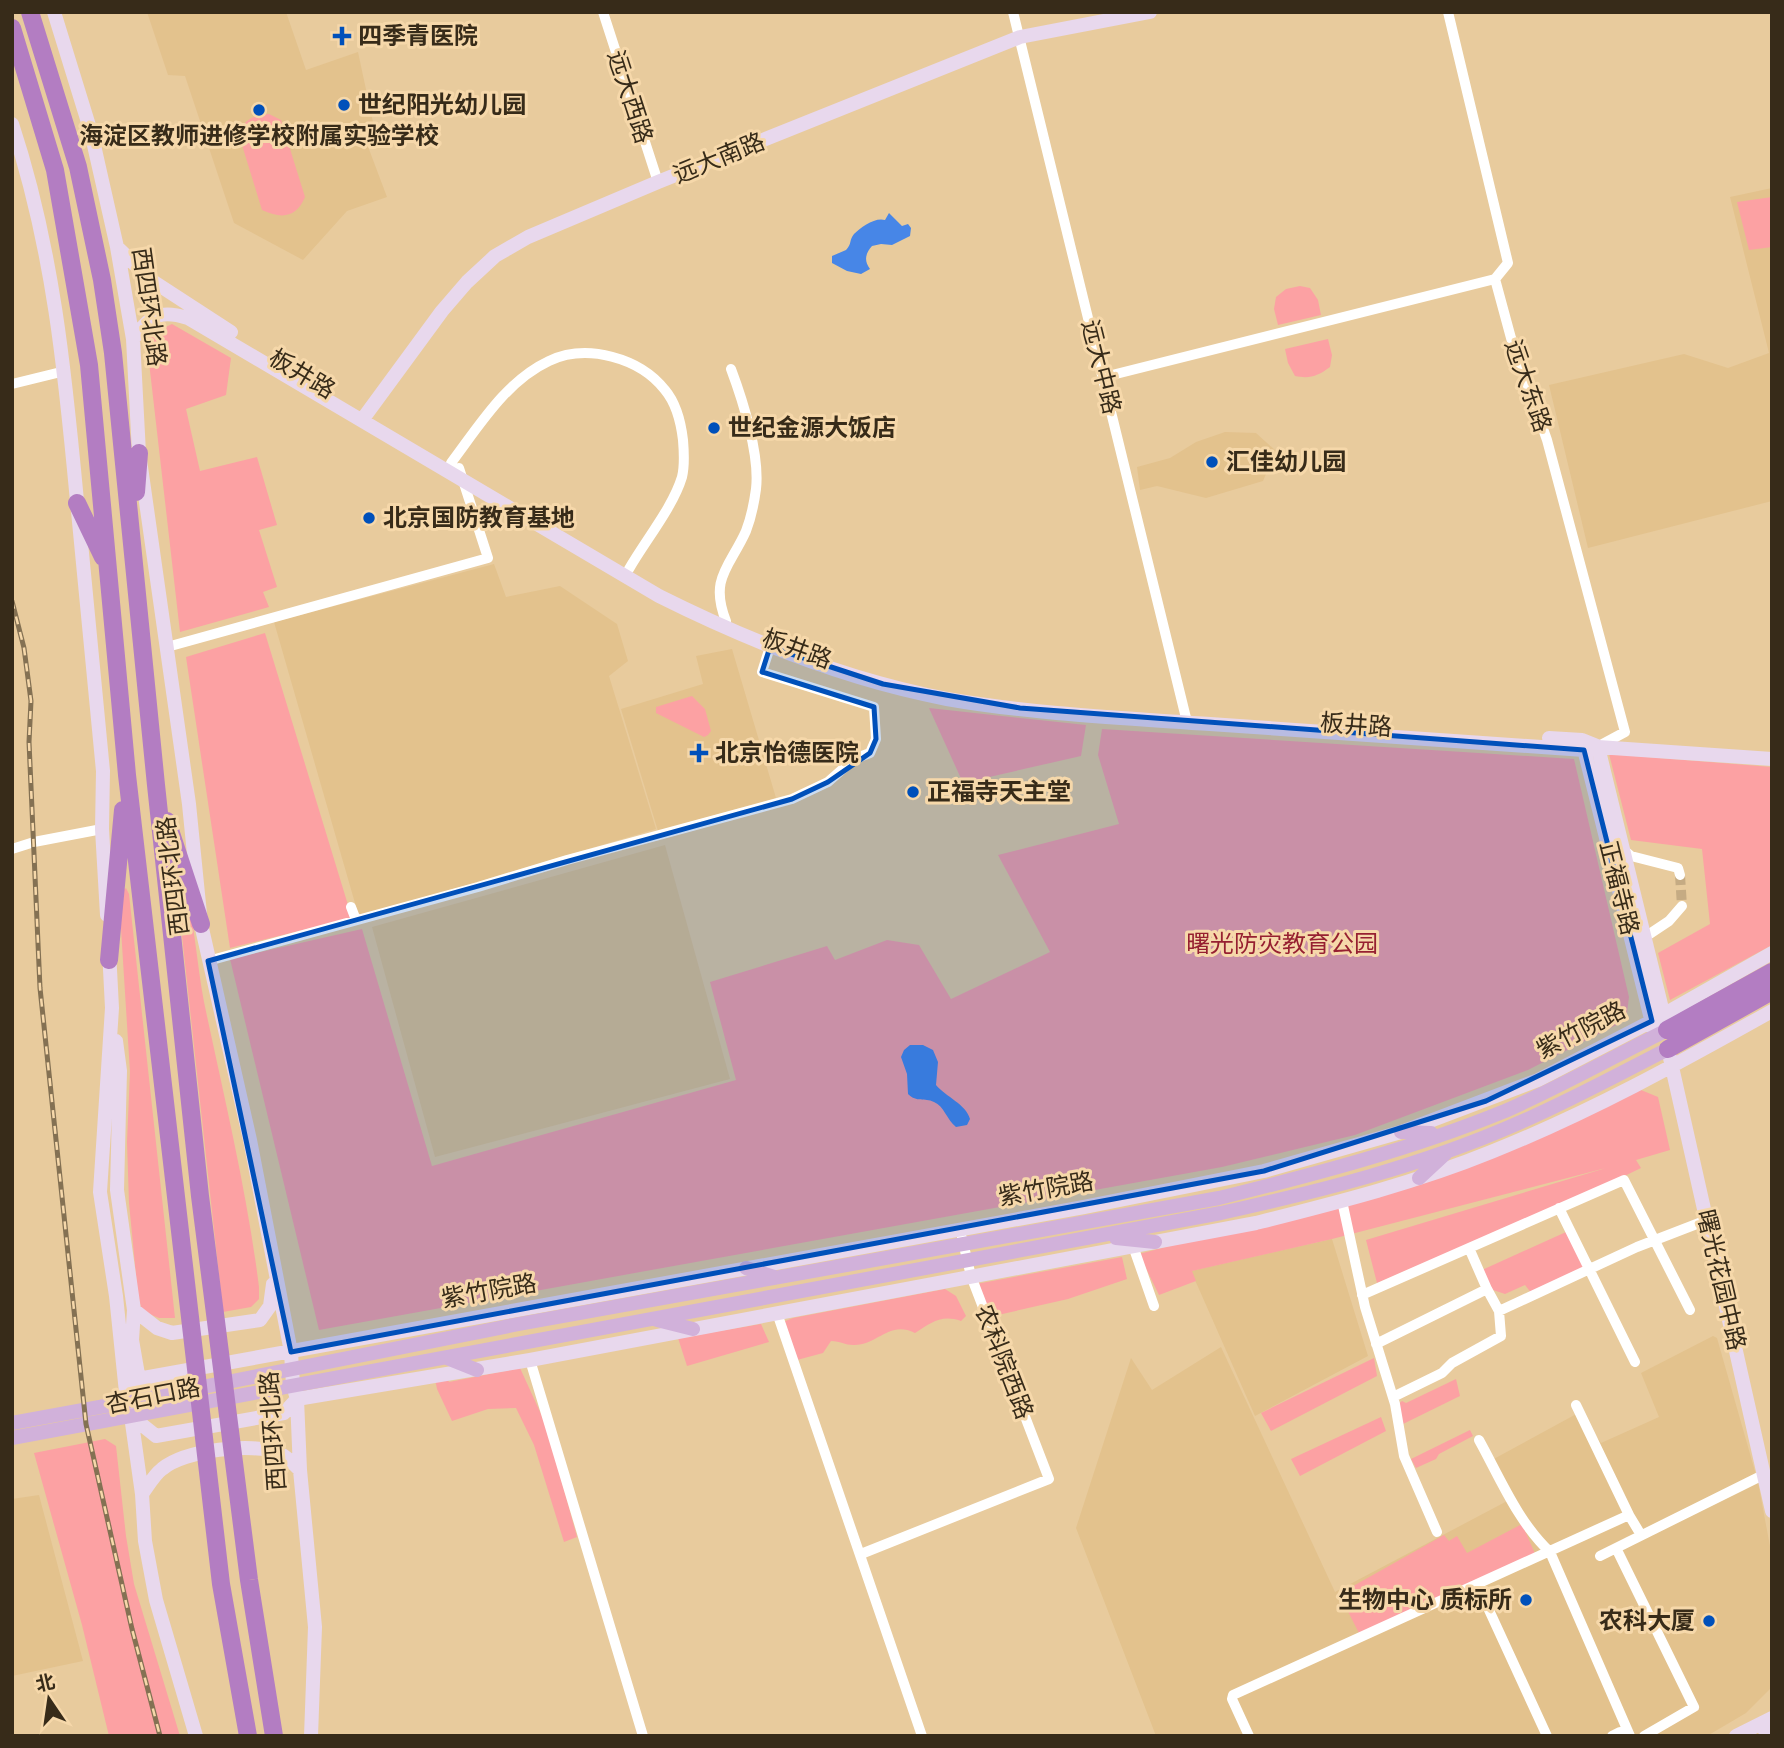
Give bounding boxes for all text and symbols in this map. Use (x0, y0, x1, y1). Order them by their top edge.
place label: 四季青医院 (358, 22, 478, 50)
marker: 四季青医院 (332, 26, 352, 46)
street label: 远大西路 (602, 47, 658, 147)
place label: 世纪阳光幼儿园 (358, 91, 526, 119)
marker: 世纪阳光幼儿园 (336, 97, 352, 113)
marker: 海淀区教师进修学校附属实验学校 (251, 102, 267, 118)
place label: 海淀区教师进修学校附属实验学校 (79, 122, 439, 150)
street label: 远大南路 (669, 127, 769, 189)
street label: 西四环北路 (127, 246, 171, 368)
street label: 远大中路 (1076, 317, 1126, 417)
street label: 远大东路 (1499, 336, 1557, 436)
street label: 板井路 (264, 343, 340, 405)
place label: 世纪金源大饭店 (728, 414, 896, 442)
marker: 世纪金源大饭店 (706, 420, 722, 436)
place label: 汇佳幼儿园 (1226, 448, 1346, 476)
marker: 汇佳幼儿园 (1204, 454, 1220, 470)
place label: 北京国防教育基地 (383, 504, 575, 532)
marker: 北京国防教育基地 (361, 510, 377, 526)
street label: 板井路 (758, 624, 836, 674)
street label: 板井路 (1319, 709, 1393, 741)
place label: 北京怡德医院 (715, 739, 859, 767)
marker: 北京怡德医院 (689, 743, 709, 763)
place label: 正福寺天主堂 (927, 778, 1071, 806)
marker: 正福寺天主堂 (905, 784, 921, 800)
street label: 西四环北路 (152, 815, 194, 937)
street label: 正福寺路 (1594, 838, 1644, 938)
park label: 曙光防灾教育公园 (1186, 930, 1378, 958)
street label: 紫竹院路 (1532, 996, 1630, 1064)
street label: 紫竹院路 (996, 1167, 1096, 1211)
street label: 曙光花园中路 (1691, 1207, 1751, 1353)
street label: 紫竹院路 (439, 1269, 539, 1313)
street label: 农科院西路 (969, 1301, 1039, 1423)
street label: 西四环北路 (255, 1370, 291, 1492)
street label: 杏石口路 (103, 1373, 203, 1419)
place label: 生物中心 质标所 (1338, 1586, 1512, 1614)
marker: 生物中心 质标所 (1518, 1592, 1534, 1608)
place label: 农科大厦 (1599, 1607, 1695, 1635)
marker: 农科大厦 (1701, 1613, 1717, 1629)
north arrow (14, 1664, 84, 1734)
text: 北 (33, 1670, 57, 1696)

